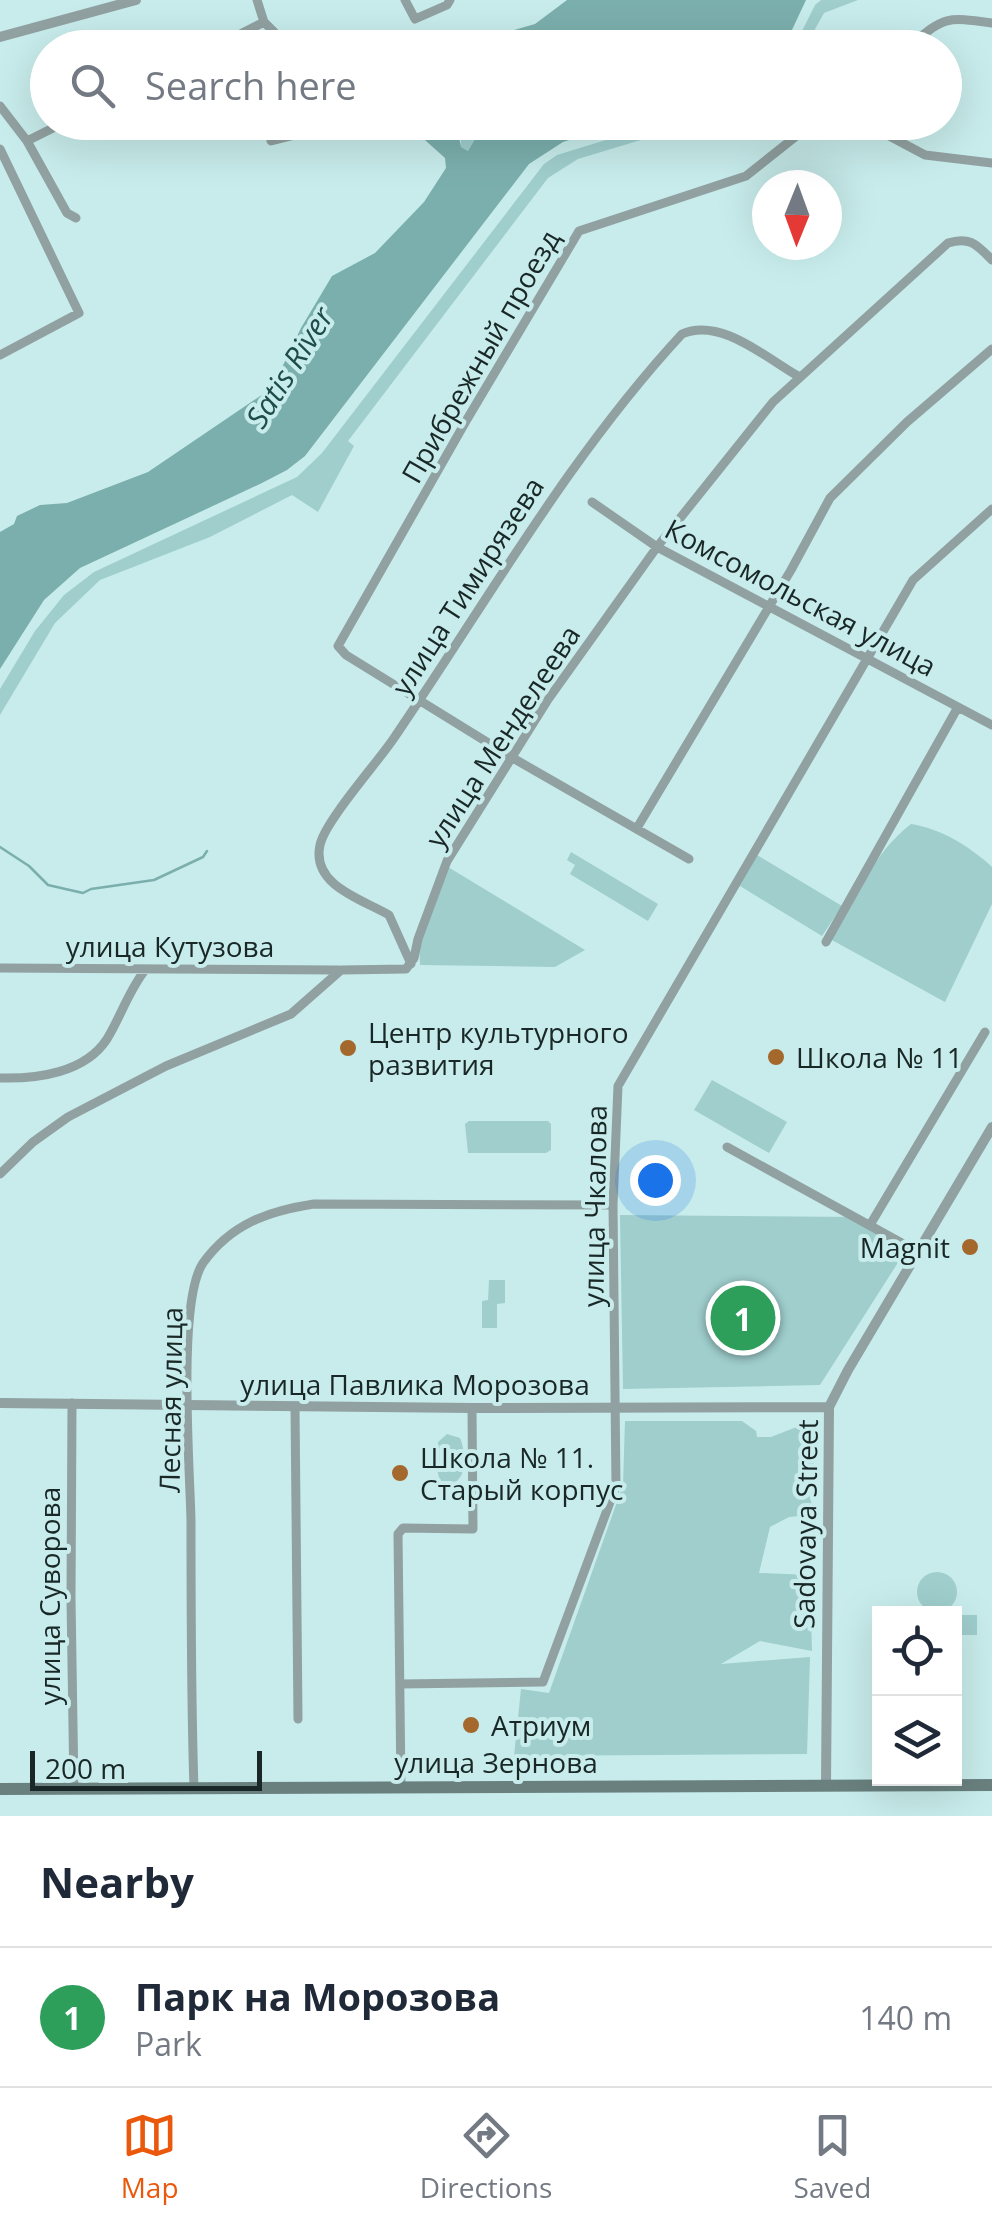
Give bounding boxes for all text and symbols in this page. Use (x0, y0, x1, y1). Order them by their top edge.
search box (30, 30, 962, 140)
icon: search (65, 58, 120, 113)
text: Search here (145, 59, 357, 111)
north arrow (752, 170, 842, 260)
street label: Прибрежный проезд (392, 222, 568, 490)
water label: Satis River (236, 298, 343, 435)
street label: улица Тимирязева (382, 469, 552, 703)
street label: Комсомольская улица (659, 509, 943, 685)
street label: улица Менделеева (416, 618, 588, 854)
street label: улица Кутузова (66, 927, 274, 965)
place label: Центр культурного развития (368, 1013, 629, 1083)
marker: Центр культурного развития (337, 1037, 359, 1059)
place label: Школа № 11 (796, 1038, 963, 1076)
marker: Школа № 11 (765, 1046, 787, 1068)
street label: улица Чкалова (573, 1105, 615, 1307)
your location (630, 1155, 681, 1206)
place label: Magnit (860, 1228, 950, 1266)
marker: Magnit (959, 1236, 981, 1258)
pin: 1 (710, 1280, 776, 1356)
street label: Лесная улица (149, 1307, 191, 1493)
street label: улица Павлика Морозова (240, 1365, 590, 1403)
street label: Sadovaya Street (784, 1419, 826, 1629)
place label: Школа № 11. Старый корпус (420, 1438, 623, 1508)
marker: Школа № 11. Старый корпус (389, 1462, 411, 1484)
street label: улица Суворова (30, 1487, 68, 1705)
map controls (872, 1606, 962, 1786)
button: locate (872, 1606, 962, 1696)
button: layers (872, 1696, 962, 1786)
place label: Атриум (491, 1706, 591, 1744)
marker: Атриум (460, 1714, 482, 1736)
street label: улица Зернова (394, 1743, 598, 1781)
scale bar (30, 1746, 262, 1790)
text: 200 m (45, 1749, 126, 1787)
text: Nearby (40, 1853, 194, 1910)
text: Парк на Морозова (135, 1970, 500, 2022)
text: 1 (63, 1996, 82, 2039)
text: 140 m (859, 1996, 952, 2039)
text: Park (135, 2022, 202, 2065)
tab: Map (121, 2108, 179, 2206)
tab: Directions (420, 2108, 552, 2206)
tab: Saved (794, 2108, 871, 2206)

